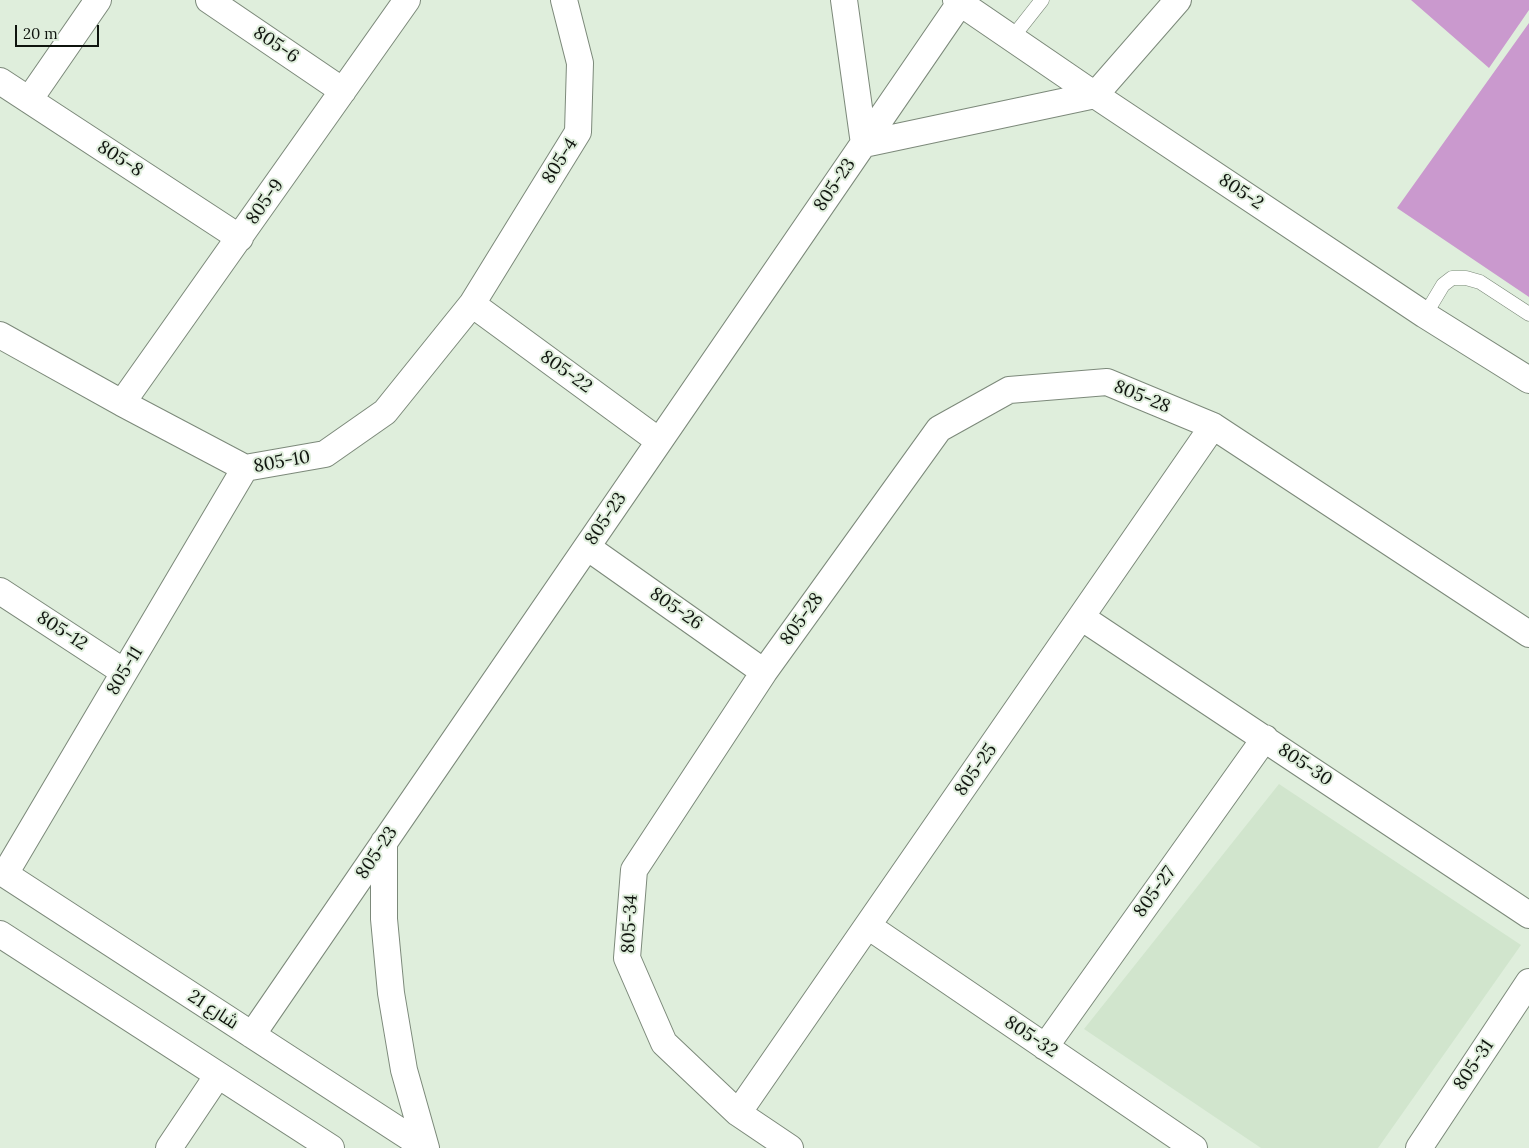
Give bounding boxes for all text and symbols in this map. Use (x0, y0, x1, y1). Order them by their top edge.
scale bar (18, 15, 101, 47)
street label: 805-6 (249, 22, 303, 68)
text: 20 m (23, 24, 58, 43)
street label: 805-4 (538, 134, 582, 188)
street label: 805-8 (93, 136, 147, 182)
street label: 805-23 (810, 155, 860, 215)
street label: 805-2 (1215, 169, 1267, 215)
street label: 805-9 (242, 175, 288, 229)
street label: 805-22 (536, 346, 596, 398)
street label: 805-28 (1111, 376, 1173, 418)
street label: 805-10 (252, 446, 312, 478)
street label: 805-23 (581, 489, 631, 549)
street label: 805-26 (645, 583, 707, 635)
street label: 805-28 (776, 589, 828, 649)
street label: 805-12 (33, 607, 91, 655)
street label: 805-11 (102, 643, 148, 699)
street label: 805-30 (1274, 739, 1336, 791)
street label: 805-25 (950, 740, 1002, 800)
street label: 805-23 (352, 823, 402, 883)
street label: 805-27 (1129, 862, 1181, 922)
street label: 805-34 (618, 894, 642, 954)
street label: شارع 21 (184, 986, 242, 1034)
street label: 805-32 (1000, 1012, 1062, 1062)
street label: 805-31 (1449, 1036, 1499, 1094)

